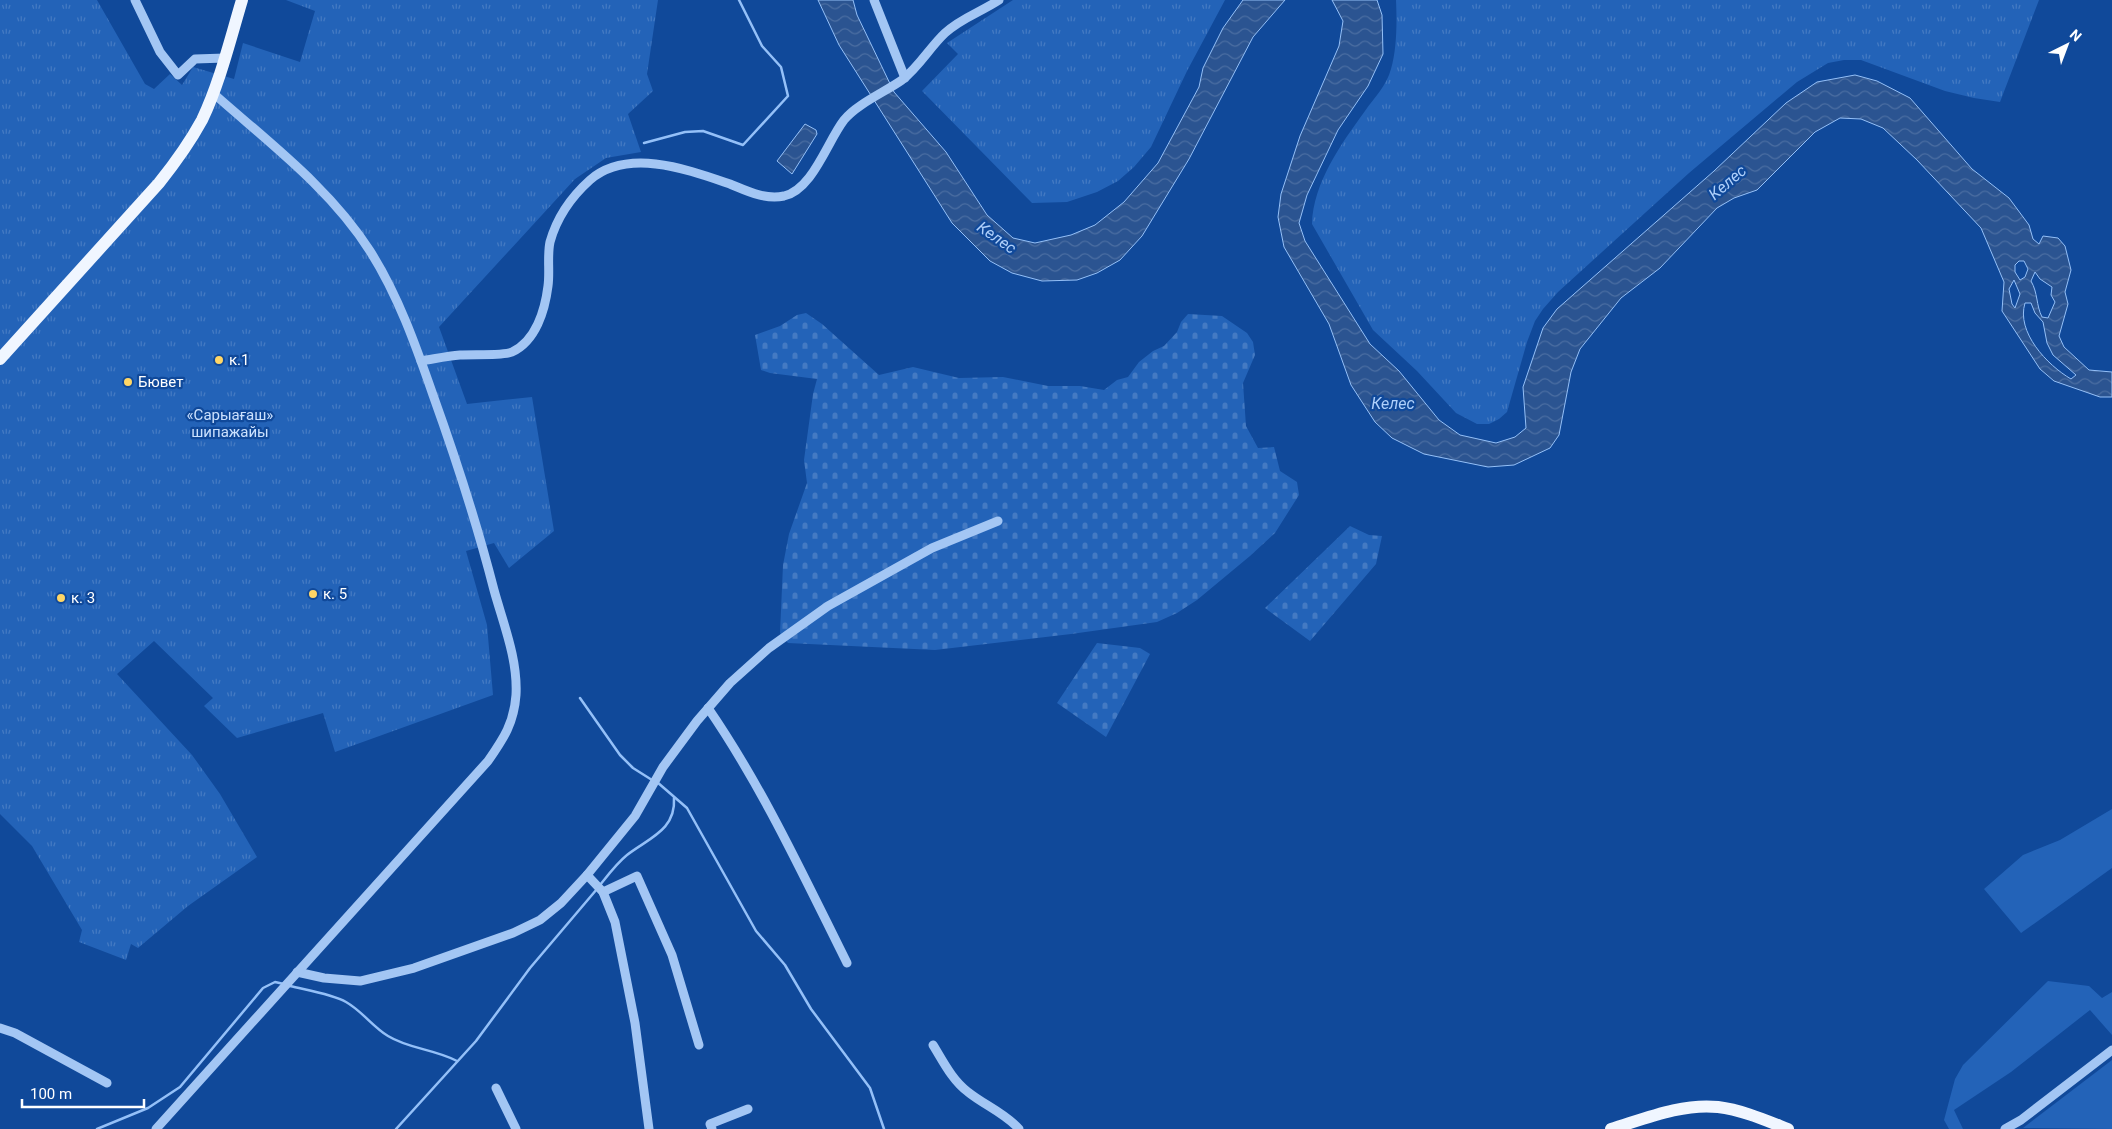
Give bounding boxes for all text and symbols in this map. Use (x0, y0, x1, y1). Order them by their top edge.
north arrow (2042, 20, 2092, 70)
text: N (2067, 26, 2085, 45)
water label: Келес (1705, 161, 1750, 204)
water label: Келес (974, 217, 1020, 258)
place label: к.1 (229, 351, 250, 369)
marker: к.1 (213, 354, 225, 366)
place label: Бювет (138, 373, 183, 391)
marker: Бювет (122, 376, 134, 388)
water label: Келес (1371, 394, 1415, 413)
park label: «Сарыағаш» шипажайы (187, 406, 273, 441)
place label: к. 5 (323, 585, 347, 603)
marker: к. 5 (307, 588, 319, 600)
place label: к. 3 (71, 589, 95, 607)
marker: к. 3 (55, 592, 67, 604)
scale bar (22, 1076, 145, 1108)
text: 100 m (30, 1085, 72, 1103)

